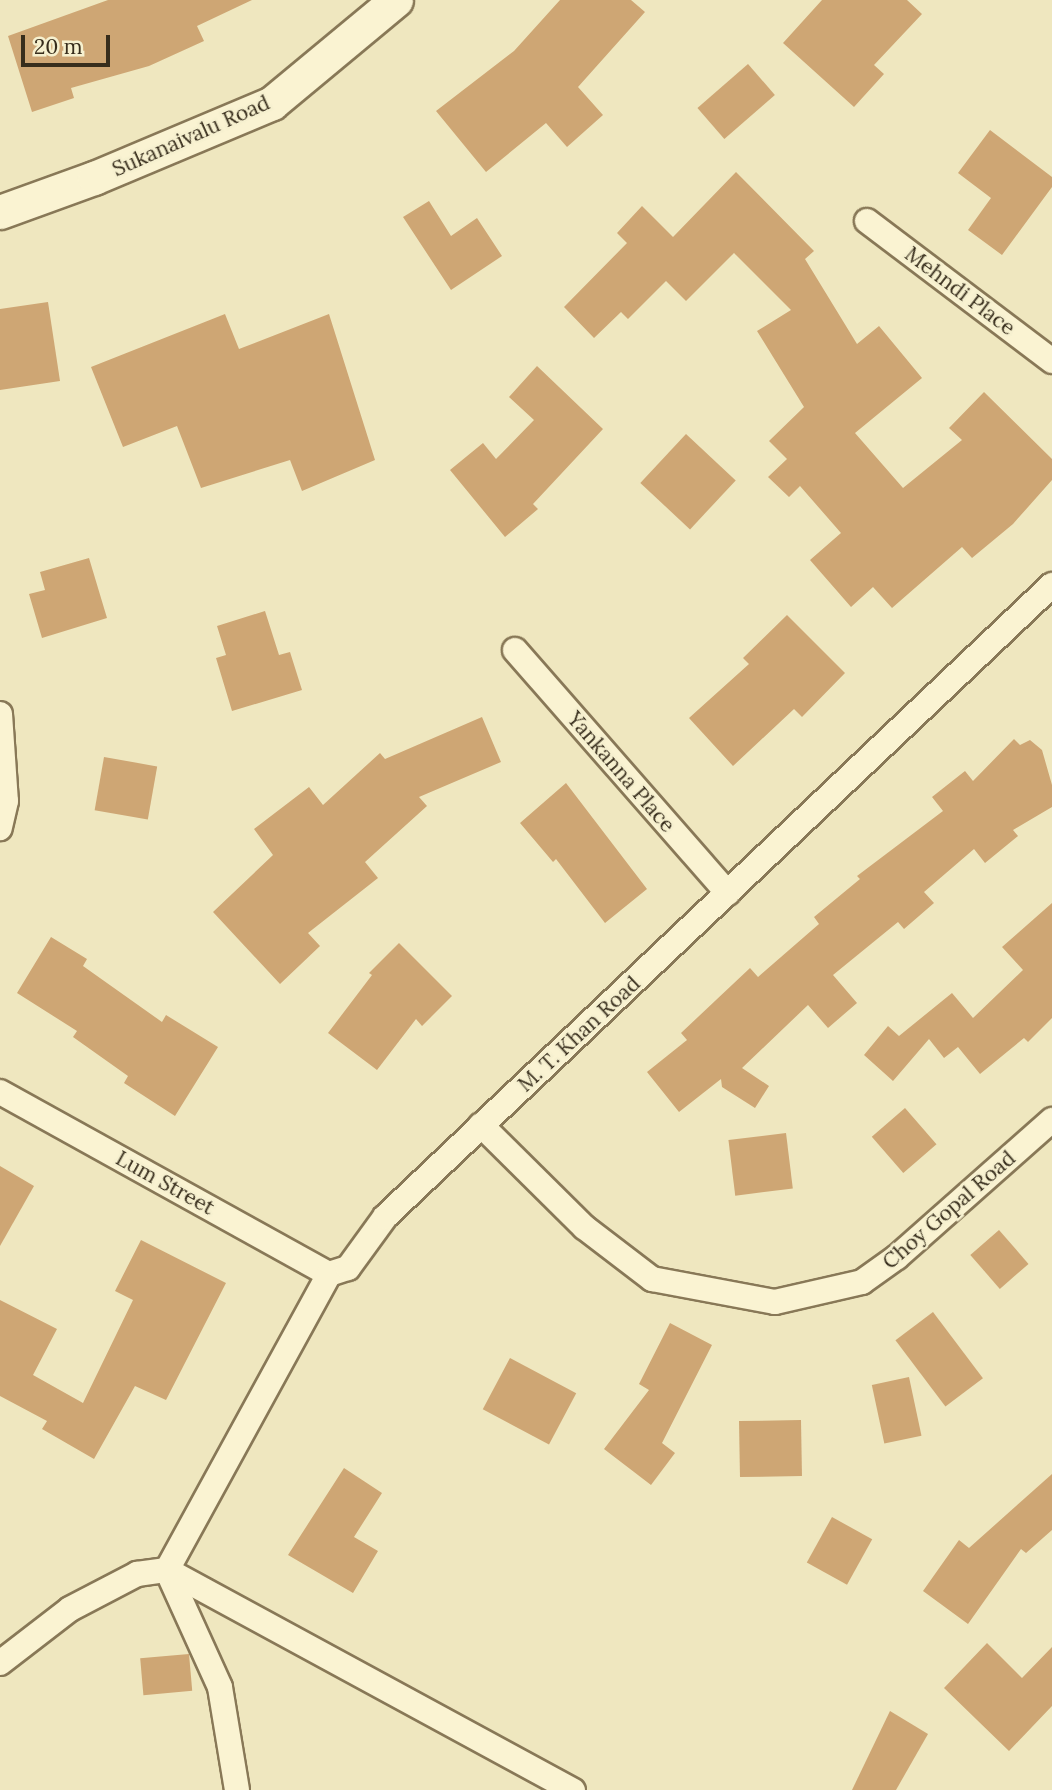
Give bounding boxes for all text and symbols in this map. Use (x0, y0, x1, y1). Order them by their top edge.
scale bar (24, 21, 114, 65)
text: 20 m (34, 33, 83, 60)
street label: Sukanaivalu Road (108, 90, 274, 182)
street label: Mehndi Place (900, 241, 1020, 341)
street label: Yankanna Place (562, 707, 680, 837)
street label: M. T. Khan Road (513, 971, 645, 1097)
street label: Lum Street (111, 1146, 219, 1220)
street label: Choy Gopal Road (877, 1146, 1021, 1274)

